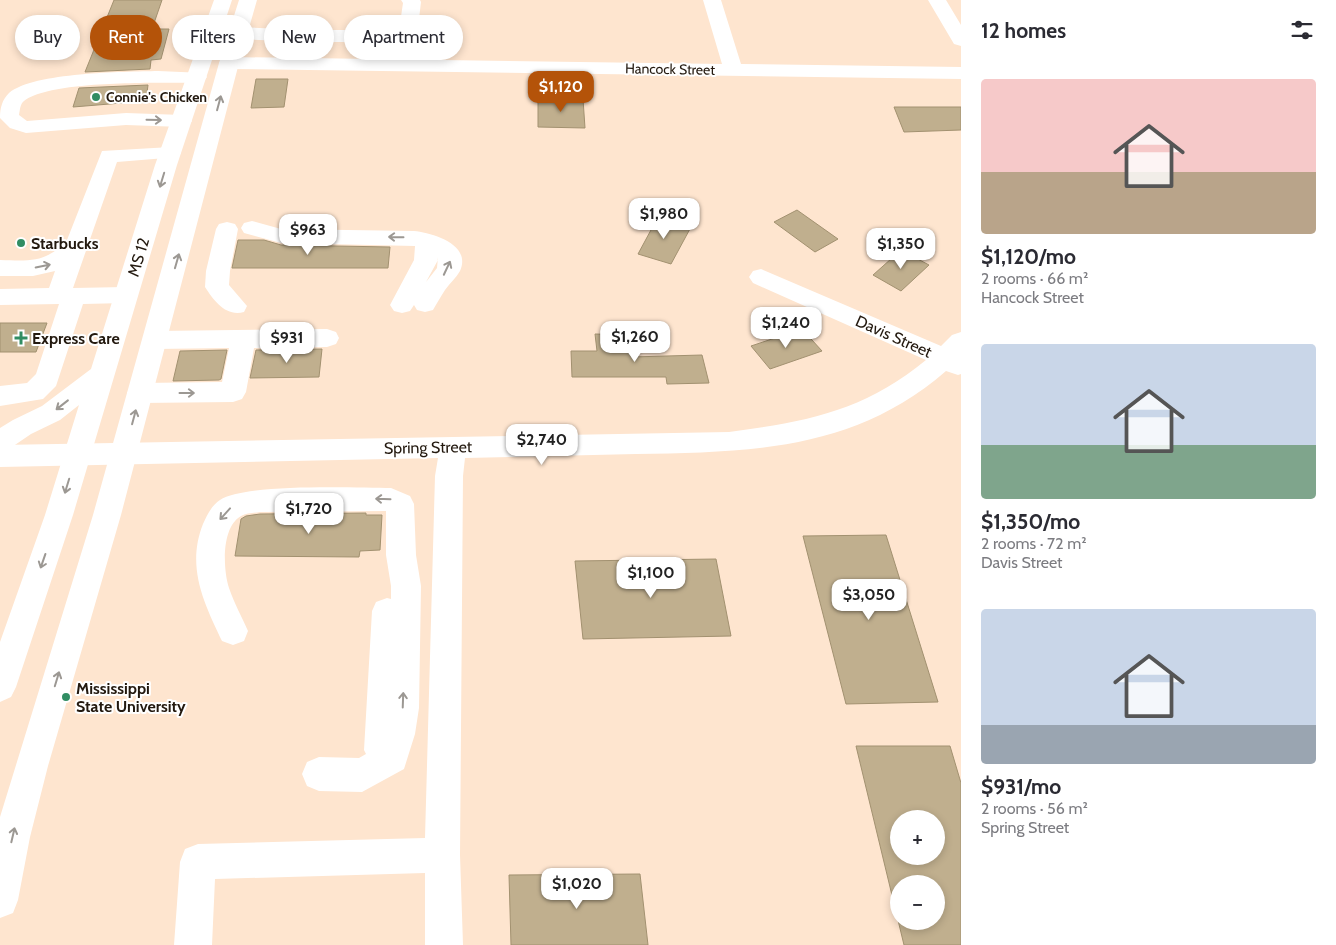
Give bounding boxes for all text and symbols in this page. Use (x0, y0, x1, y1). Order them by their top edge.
chip: Buy (15, 15, 80, 60)
chip: Rent (90, 15, 162, 60)
chip: Filters (172, 15, 254, 60)
chip: New (264, 15, 334, 60)
chip: Apartment (344, 15, 463, 60)
icon: filters (1288, 16, 1316, 44)
text: 12 homes (981, 18, 1066, 43)
street label: Hancock Street (625, 59, 715, 79)
pin: $1,120 (520, 70, 602, 113)
text: $1,120 (539, 77, 583, 96)
place label: Connie's Chicken (106, 88, 207, 106)
marker: Connie's Chicken (90, 91, 102, 103)
one-way arrow (214, 96, 224, 112)
icon: home (1104, 111, 1194, 201)
one-way arrow (146, 115, 162, 125)
one-way arrow (156, 172, 166, 188)
pin: $1,980 (623, 198, 705, 240)
text: $1,980 (640, 204, 688, 223)
pin: $963 (278, 214, 338, 256)
text: $963 (290, 220, 326, 239)
pin: $1,350 (860, 228, 942, 270)
one-way arrow (388, 232, 404, 242)
place label: Starbucks (31, 234, 99, 253)
text: $1,350 (877, 234, 925, 253)
street label: MS 12 (124, 235, 153, 279)
marker: Starbucks (15, 237, 27, 249)
text: $1,120/mo (981, 244, 1076, 269)
one-way arrow (173, 253, 182, 269)
one-way arrow (35, 261, 51, 270)
one-way arrow (443, 261, 453, 276)
text: 2 rooms · 66 m² (981, 269, 1088, 288)
text: Hancock Street (981, 288, 1084, 307)
pin: $1,240 (745, 306, 827, 349)
street label: Davis Street (853, 311, 935, 362)
text: $1,240 (762, 313, 810, 332)
pin: $1,260 (594, 320, 676, 363)
pin: $931 (257, 322, 317, 364)
text: $1,260 (611, 327, 659, 346)
text: $931 (271, 328, 303, 347)
place label: Express Care (32, 329, 120, 348)
marker: Express Care (14, 331, 28, 345)
icon: home (1104, 376, 1194, 466)
one-way arrow (178, 388, 195, 398)
one-way arrow (56, 399, 69, 410)
one-way arrow (129, 410, 139, 426)
pin: $2,740 (501, 424, 583, 466)
text: $2,740 (517, 430, 567, 449)
street label: Spring Street (384, 437, 473, 458)
one-way arrow (62, 478, 72, 494)
pin: $1,720 (268, 492, 350, 535)
one-way arrow (375, 495, 391, 504)
text: $1,720 (286, 499, 332, 518)
one-way arrow (219, 508, 231, 521)
text: $1,350/mo (981, 509, 1080, 534)
text: 2 rooms · 72 m² (981, 534, 1086, 553)
one-way arrow (38, 553, 47, 569)
text: Davis Street (981, 553, 1063, 572)
pin: $1,100 (610, 556, 692, 599)
text: $1,100 (627, 563, 675, 582)
pin: $3,050 (828, 578, 910, 621)
text: $3,050 (843, 585, 895, 604)
icon: home (1104, 641, 1194, 731)
one-way arrow (53, 671, 63, 687)
place label: Mississippi State University (76, 679, 186, 716)
marker: Mississippi State University (60, 691, 72, 703)
one-way arrow (398, 693, 408, 709)
text: $931/mo (981, 774, 1061, 799)
text: 2 rooms · 56 m² (981, 799, 1088, 818)
map controls (890, 810, 945, 930)
button: + (890, 810, 945, 865)
text: Spring Street (981, 818, 1069, 837)
one-way arrow (9, 828, 18, 844)
pin: $1,020 (536, 868, 618, 910)
text: $1,020 (552, 874, 602, 893)
button: − (890, 875, 945, 930)

